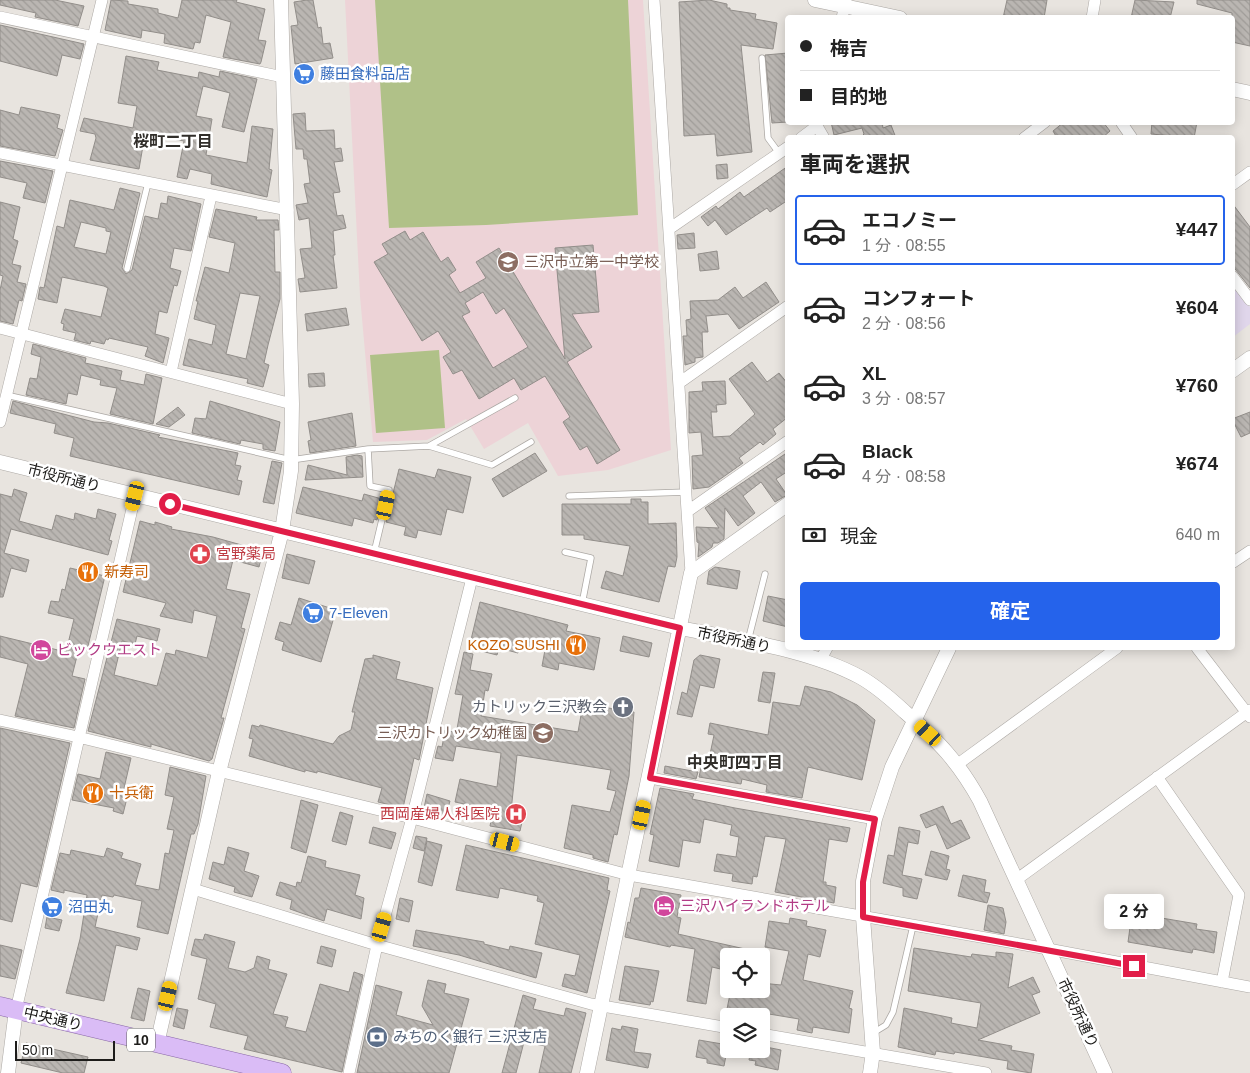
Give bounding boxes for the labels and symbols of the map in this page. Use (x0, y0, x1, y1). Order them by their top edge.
supermarket icon: 藤田食料品店 (292, 62, 316, 86)
place label: 藤田食料品店 (320, 65, 410, 82)
district label: 桜町二丁目 (133, 133, 213, 150)
school or university icon: 三沢市立第一中学校 (496, 250, 520, 274)
place label: 三沢市立第一中学校 (524, 253, 659, 270)
street label: 市役所通り (26, 460, 103, 495)
car (124, 480, 145, 512)
car (375, 489, 396, 521)
route start (159, 493, 181, 515)
pharmacy icon: 宮野薬局 (188, 542, 212, 566)
place label: 宮野薬局 (216, 545, 276, 562)
restaurant icon: 新寿司 (76, 560, 100, 584)
place label: 新寿司 (104, 563, 149, 580)
supermarket icon: 7-Eleven (301, 601, 325, 625)
place label: 7-Eleven (329, 604, 388, 621)
street label: 市役所通り (696, 623, 773, 656)
restaurant icon: KOZO SUSHI (564, 633, 588, 657)
place label: KOZO SUSHI (467, 636, 560, 653)
hotel icon: ビックウエスト (29, 638, 53, 662)
place label: ビックウエスト (57, 641, 162, 658)
church icon: カトリック三沢教会 (611, 695, 635, 719)
place label: カトリック三沢教会 (472, 698, 607, 715)
car (911, 717, 944, 749)
school or university icon: 三沢カトリック幼稚園 (531, 721, 555, 745)
place label: 三沢カトリック幼稚園 (377, 724, 527, 741)
district label: 中央町四丁目 (687, 754, 783, 771)
restaurant icon: 十兵衛 (81, 781, 105, 805)
place label: 十兵衛 (109, 784, 154, 801)
car (631, 799, 652, 831)
hospital icon: 西岡産婦人科医院 (504, 802, 528, 826)
place label: 西岡産婦人科医院 (380, 805, 500, 822)
car (488, 831, 521, 853)
hotel icon: 三沢ハイランドホテル (652, 894, 676, 918)
callout: 2 分 (1104, 894, 1164, 928)
supermarket icon: 沼田丸 (40, 895, 64, 919)
place label: 三沢ハイランドホテル (680, 897, 830, 914)
place label: 沼田丸 (68, 898, 113, 915)
car (370, 911, 393, 943)
route end (1123, 955, 1145, 977)
street label: 市役所通り (1055, 975, 1102, 1050)
car (157, 980, 178, 1012)
street label: 中央通り (22, 1003, 84, 1034)
bank icon: みちのく銀行 三沢支店 (365, 1025, 389, 1049)
road number: 10 (127, 1028, 155, 1052)
place label: みちのく銀行 三沢支店 (393, 1028, 547, 1045)
scale bar (15, 1038, 115, 1061)

